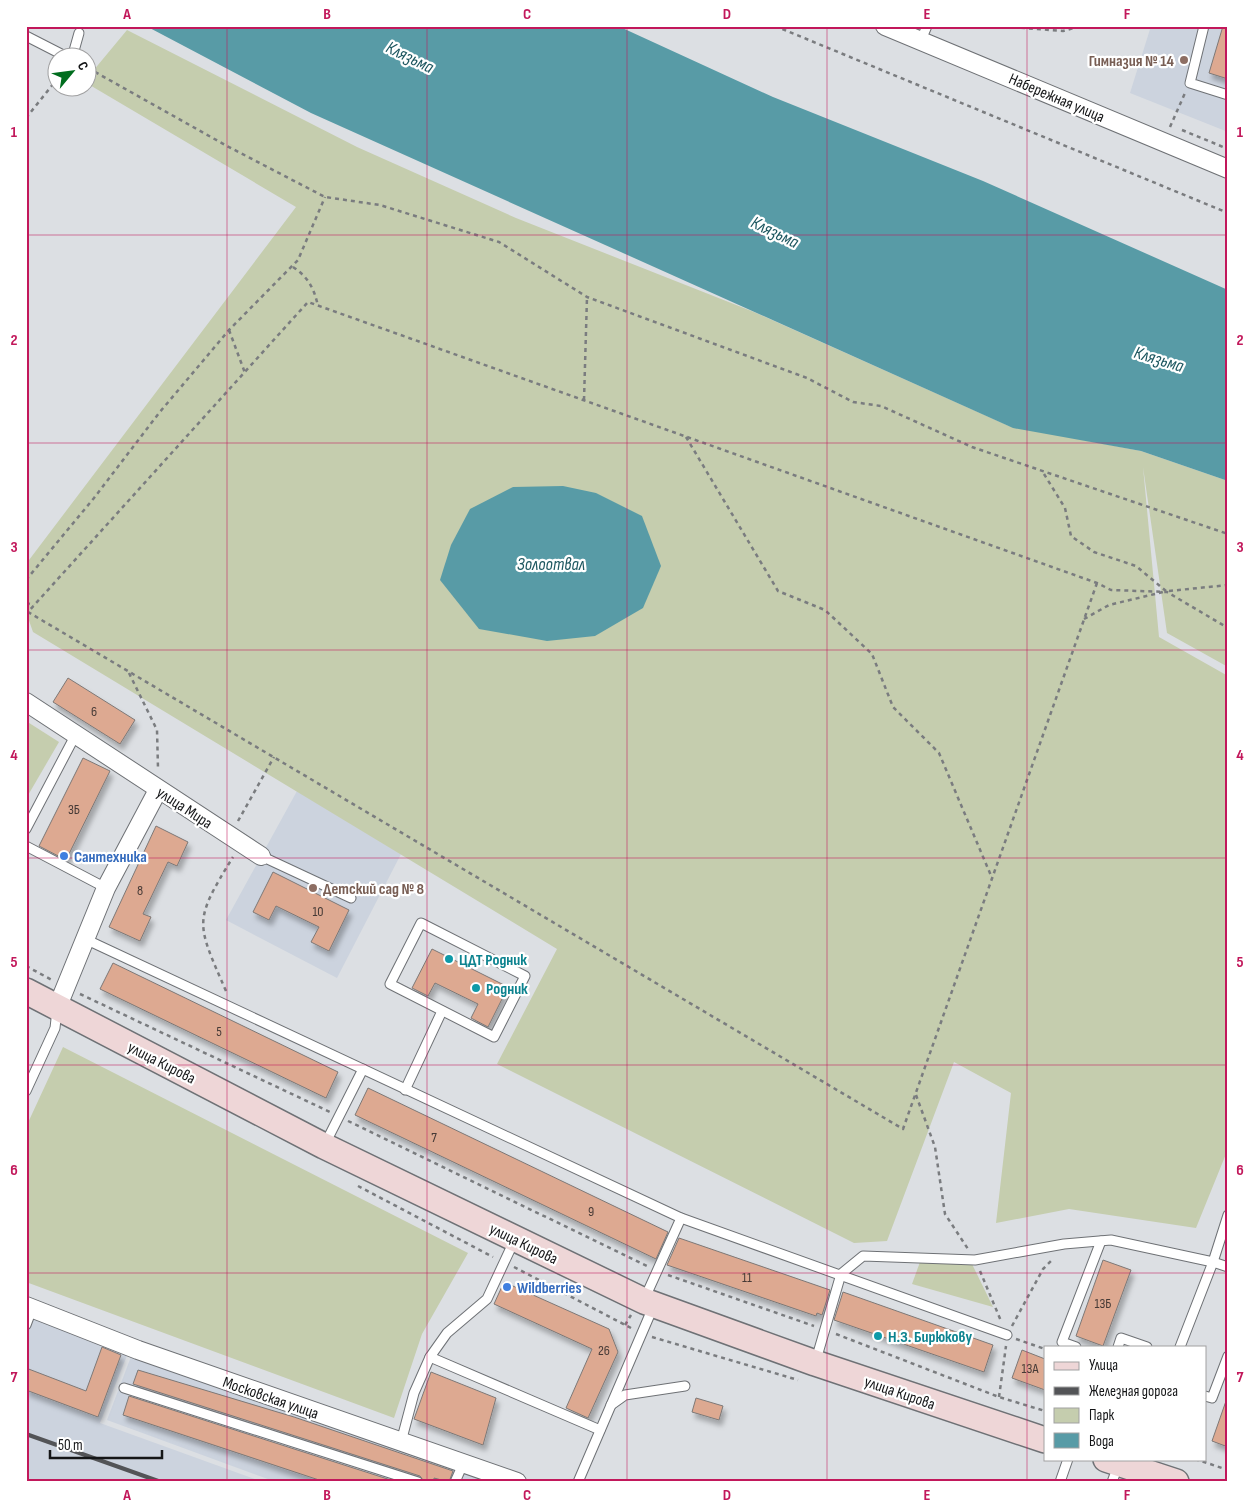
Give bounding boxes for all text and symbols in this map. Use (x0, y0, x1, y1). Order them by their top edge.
text: A (122, 5, 131, 24)
text: B (323, 5, 331, 24)
text: C (523, 5, 531, 24)
text: D (723, 5, 731, 24)
text: E (924, 5, 931, 24)
text: F (1124, 5, 1131, 24)
water label: Клязьма (382, 37, 438, 78)
north arrow (48, 48, 98, 98)
place label: Гимназия № 14 (1089, 52, 1175, 71)
marker: Гимназия № 14 (1178, 54, 1190, 66)
text: С (74, 59, 92, 73)
street label: Набережная улица (1006, 70, 1107, 127)
text: 1 (11, 123, 18, 142)
text: 1 (1237, 123, 1244, 142)
water label: Клязьма (747, 212, 803, 253)
text: 2 (10, 331, 18, 350)
text: 2 (1236, 331, 1244, 350)
water label: Клязьма (1132, 342, 1187, 377)
text: 3 (10, 538, 18, 557)
text: 3 (1236, 538, 1244, 557)
water label: Золоотвал (517, 554, 585, 575)
house number: 6 (91, 703, 97, 720)
text: 4 (10, 746, 18, 765)
text: 4 (1236, 746, 1244, 765)
street label: улица Мира (153, 783, 216, 833)
house number: 3Б (68, 801, 80, 818)
place label: Сантехника (74, 848, 147, 867)
marker: Сантехника (58, 850, 70, 862)
place label: Детский сад № 8 (323, 880, 425, 899)
house number: 8 (137, 882, 143, 899)
marker: Детский сад № 8 (307, 882, 319, 894)
house number: 10 (312, 903, 324, 920)
place label: ЦДТ Родник (459, 951, 527, 970)
text: 5 (10, 953, 18, 972)
marker: ЦДТ Родник (443, 953, 455, 965)
text: 5 (1236, 953, 1244, 972)
place label: Родник (486, 980, 528, 999)
marker: Родник (470, 982, 482, 994)
house number: 5 (216, 1023, 222, 1040)
street label: улица Кирова (124, 1038, 198, 1089)
house number: 7 (431, 1129, 437, 1146)
text: 6 (10, 1161, 18, 1180)
text: 6 (1236, 1161, 1244, 1180)
house number: 9 (588, 1203, 594, 1220)
street label: улица Кирова (486, 1220, 561, 1269)
house number: 11 (742, 1269, 752, 1286)
place label: Wildberries (517, 1279, 582, 1298)
marker: Wildberries (501, 1281, 513, 1293)
house number: 13Б (1095, 1295, 1111, 1312)
place label: Н.З. Бирюкову (888, 1328, 972, 1347)
marker: Н.З. Бирюкову (872, 1330, 884, 1342)
house number: 26 (598, 1342, 610, 1359)
legend (1044, 1346, 1206, 1460)
text: Улица (1089, 1356, 1118, 1375)
house number: 13А (1022, 1360, 1039, 1377)
text: 7 (11, 1368, 18, 1387)
text: 7 (1237, 1368, 1244, 1387)
street label: улица Кирова (862, 1372, 937, 1414)
street label: Московская улица (220, 1373, 321, 1424)
text: Железная дорога (1089, 1382, 1178, 1401)
text: Парк (1089, 1406, 1115, 1425)
scale bar (50, 1428, 162, 1460)
text: Вода (1089, 1432, 1114, 1451)
text: 50 m (58, 1436, 83, 1455)
text: A (122, 1486, 131, 1505)
text: B (323, 1486, 331, 1505)
text: C (523, 1486, 531, 1505)
text: D (723, 1486, 731, 1505)
text: E (924, 1486, 931, 1505)
text: F (1124, 1486, 1131, 1505)

